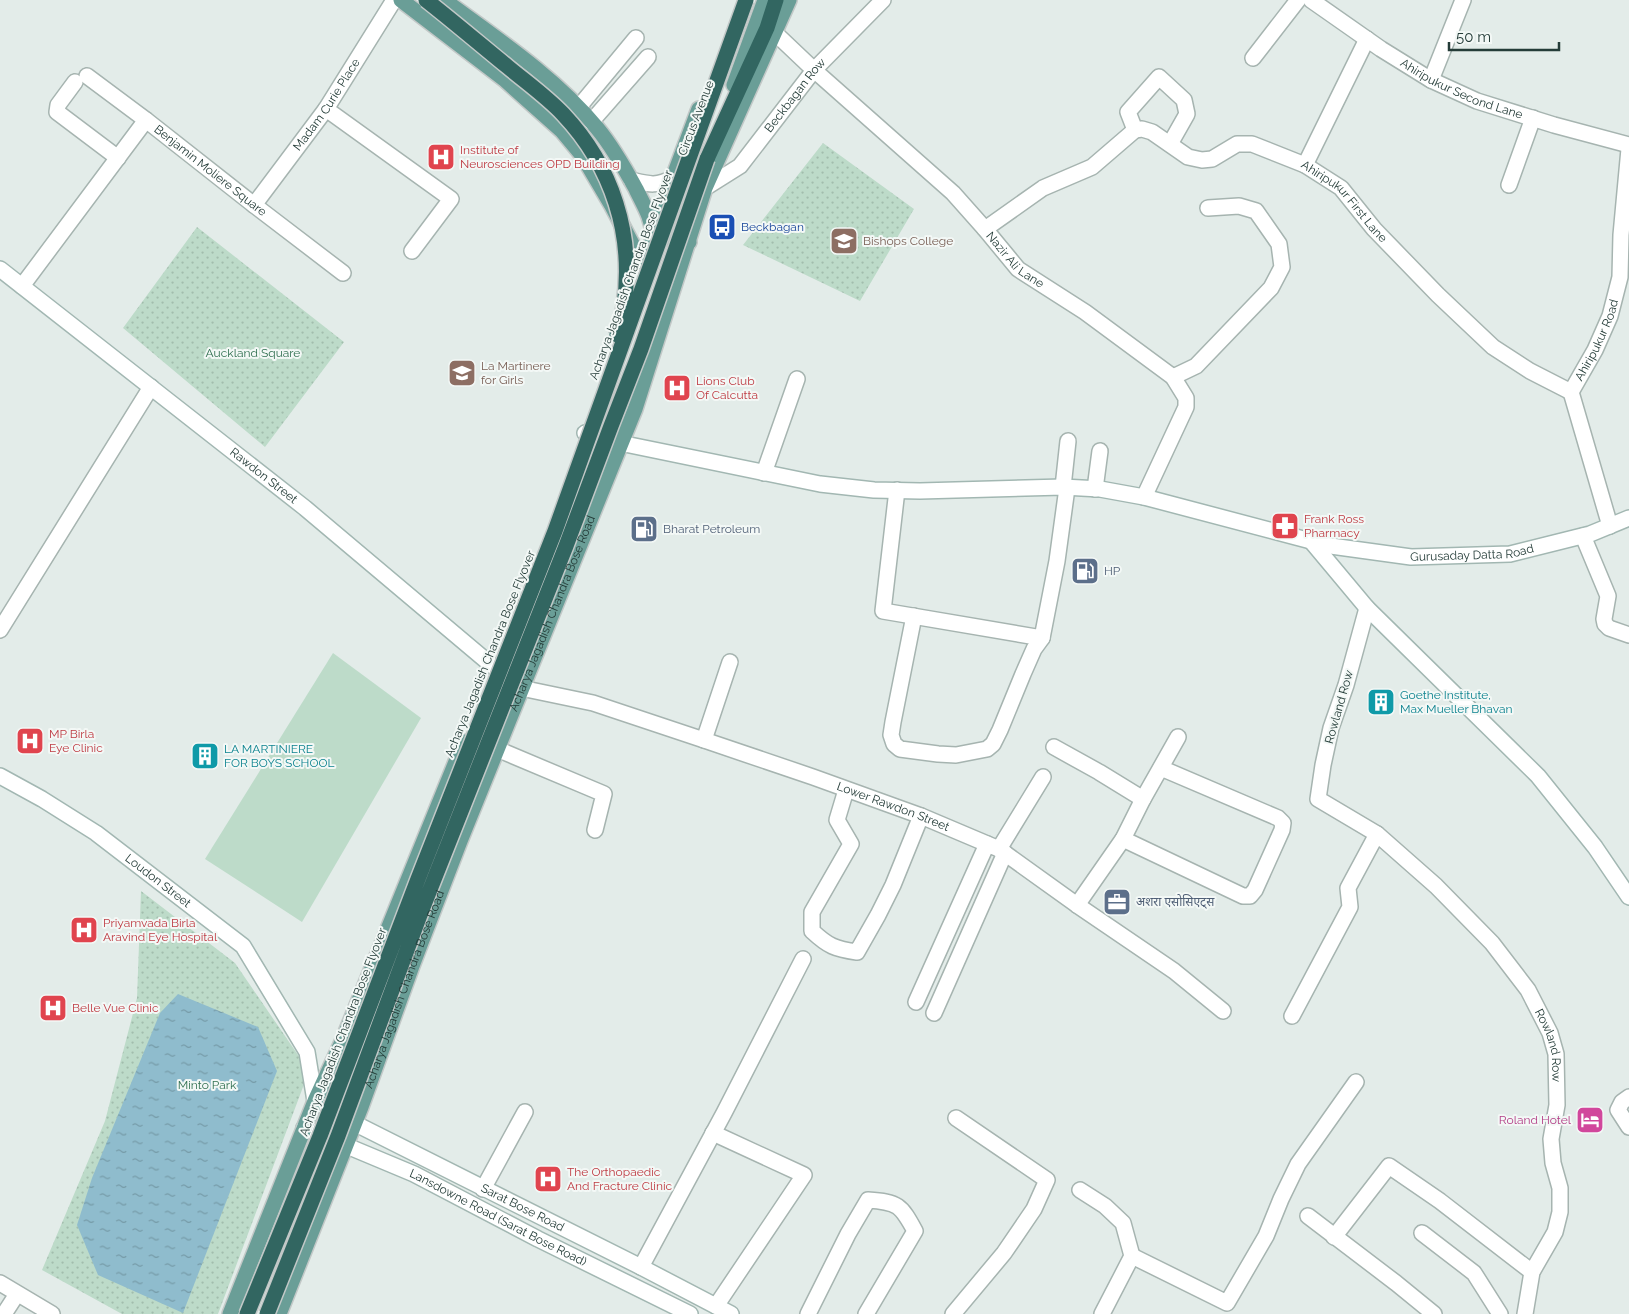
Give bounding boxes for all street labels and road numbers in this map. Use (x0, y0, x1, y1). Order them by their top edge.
street label: Beckbagan Row (762, 55, 829, 135)
street label: Madam Curie Place (290, 56, 363, 153)
street label: Ahiripukur Second Lane (1398, 56, 1524, 122)
street label: Circus Avenue (675, 79, 717, 157)
street label: Benjamin Moliere Square (151, 122, 269, 219)
street label: Ahiripukur First Lane (1299, 158, 1390, 245)
street label: Acharya Jagadish Chandra Bose Flyover (586, 168, 676, 382)
street label: Nazir Ali Lane (983, 229, 1047, 291)
street label: Ahiripukur Road (1572, 298, 1621, 383)
street label: Rawdon Street (227, 445, 300, 506)
street label: Acharya Jagadish Chandra Bose Road (506, 514, 598, 713)
street label: Gurusaday Datta Road (1410, 541, 1535, 564)
street label: Acharya Jagadish Chandra Bose Flyover (442, 548, 538, 759)
street label: Rowland Row (1322, 668, 1356, 745)
street label: Lower Rawdon Street (835, 779, 951, 834)
street label: Loudon Street (122, 851, 194, 910)
street label: Acharya Jagadish Chandra Bose Road (361, 888, 447, 1090)
street label: Acharya Jagadish Chandra Bose Flyover (297, 925, 390, 1138)
street label: Rowland Row (1532, 1006, 1564, 1082)
street label: Lansdowne Road (Sarat Bose Road) (408, 1166, 589, 1269)
street label: Sarat Bose Road (479, 1181, 567, 1234)

